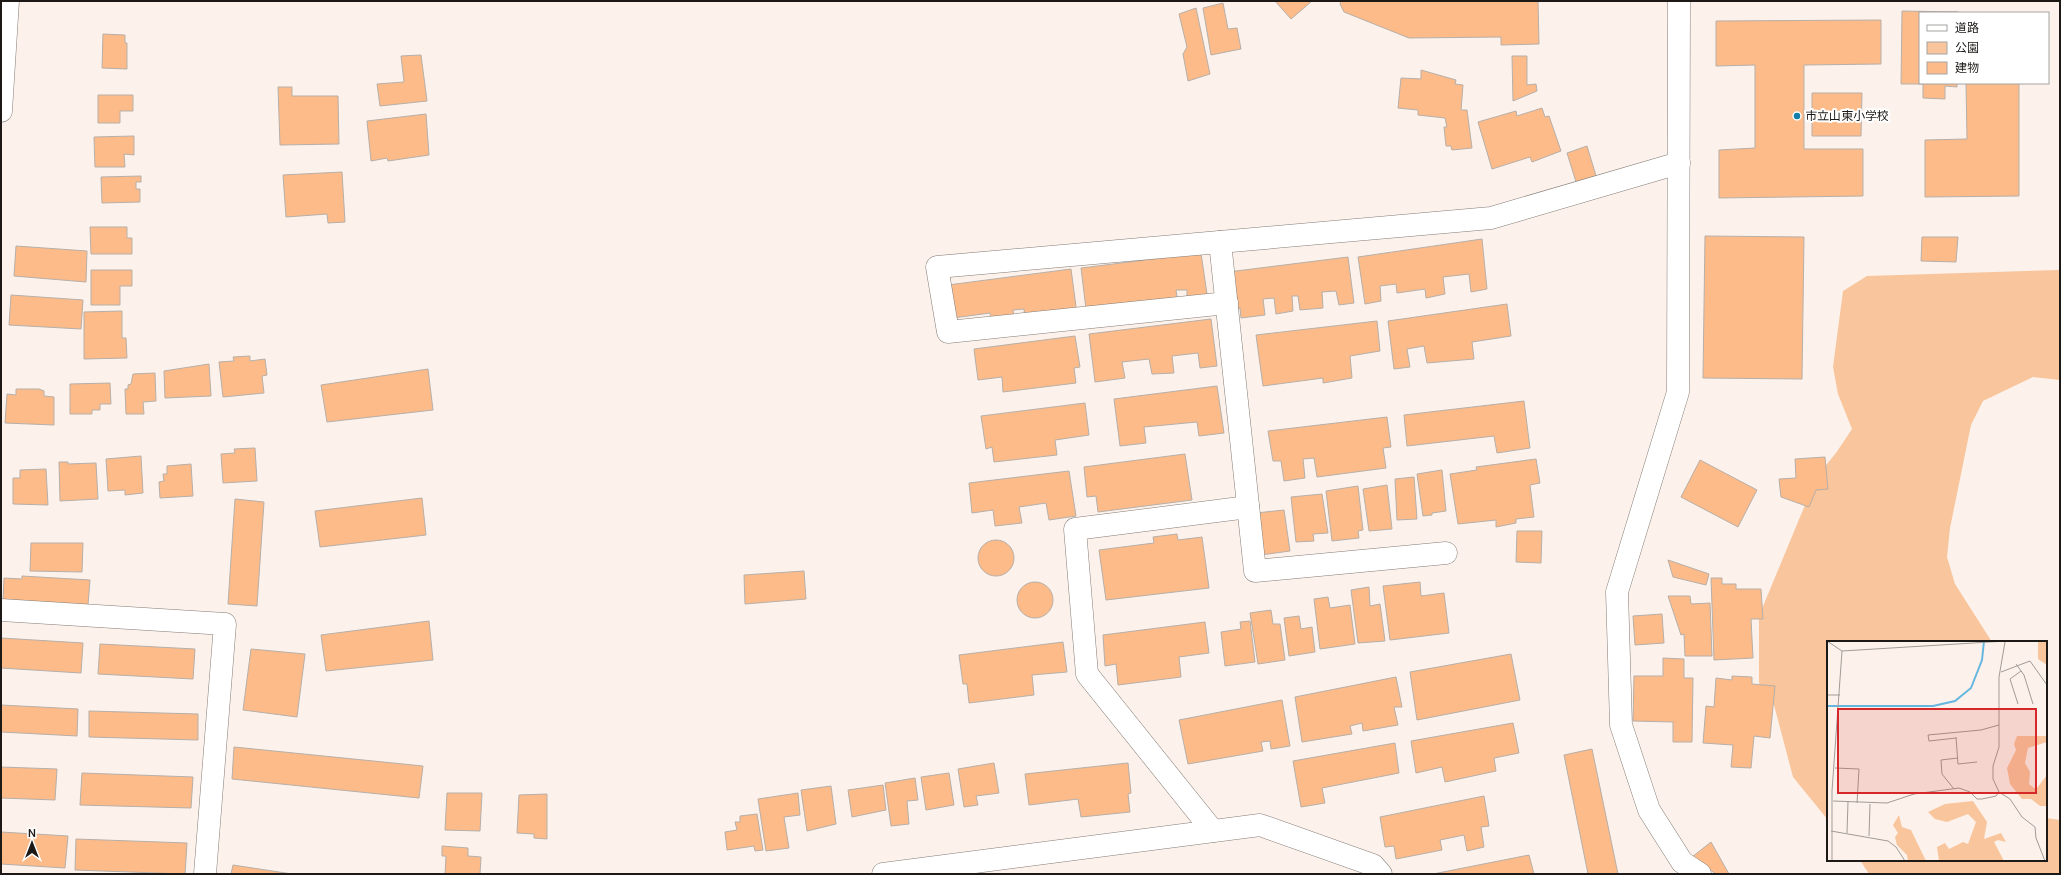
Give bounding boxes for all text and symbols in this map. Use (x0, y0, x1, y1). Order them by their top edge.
legend (1919, 12, 2049, 84)
text: 道路 (1955, 19, 1979, 36)
text: 公園 (1955, 39, 1979, 56)
text: 建物 (1955, 59, 1979, 76)
place label: 市立山東小学校 (1805, 107, 1889, 124)
marker: 市立山東小学校 (1792, 111, 1802, 121)
inset map (1827, 641, 2047, 861)
north arrow (12, 823, 52, 863)
text: N (28, 825, 36, 840)

